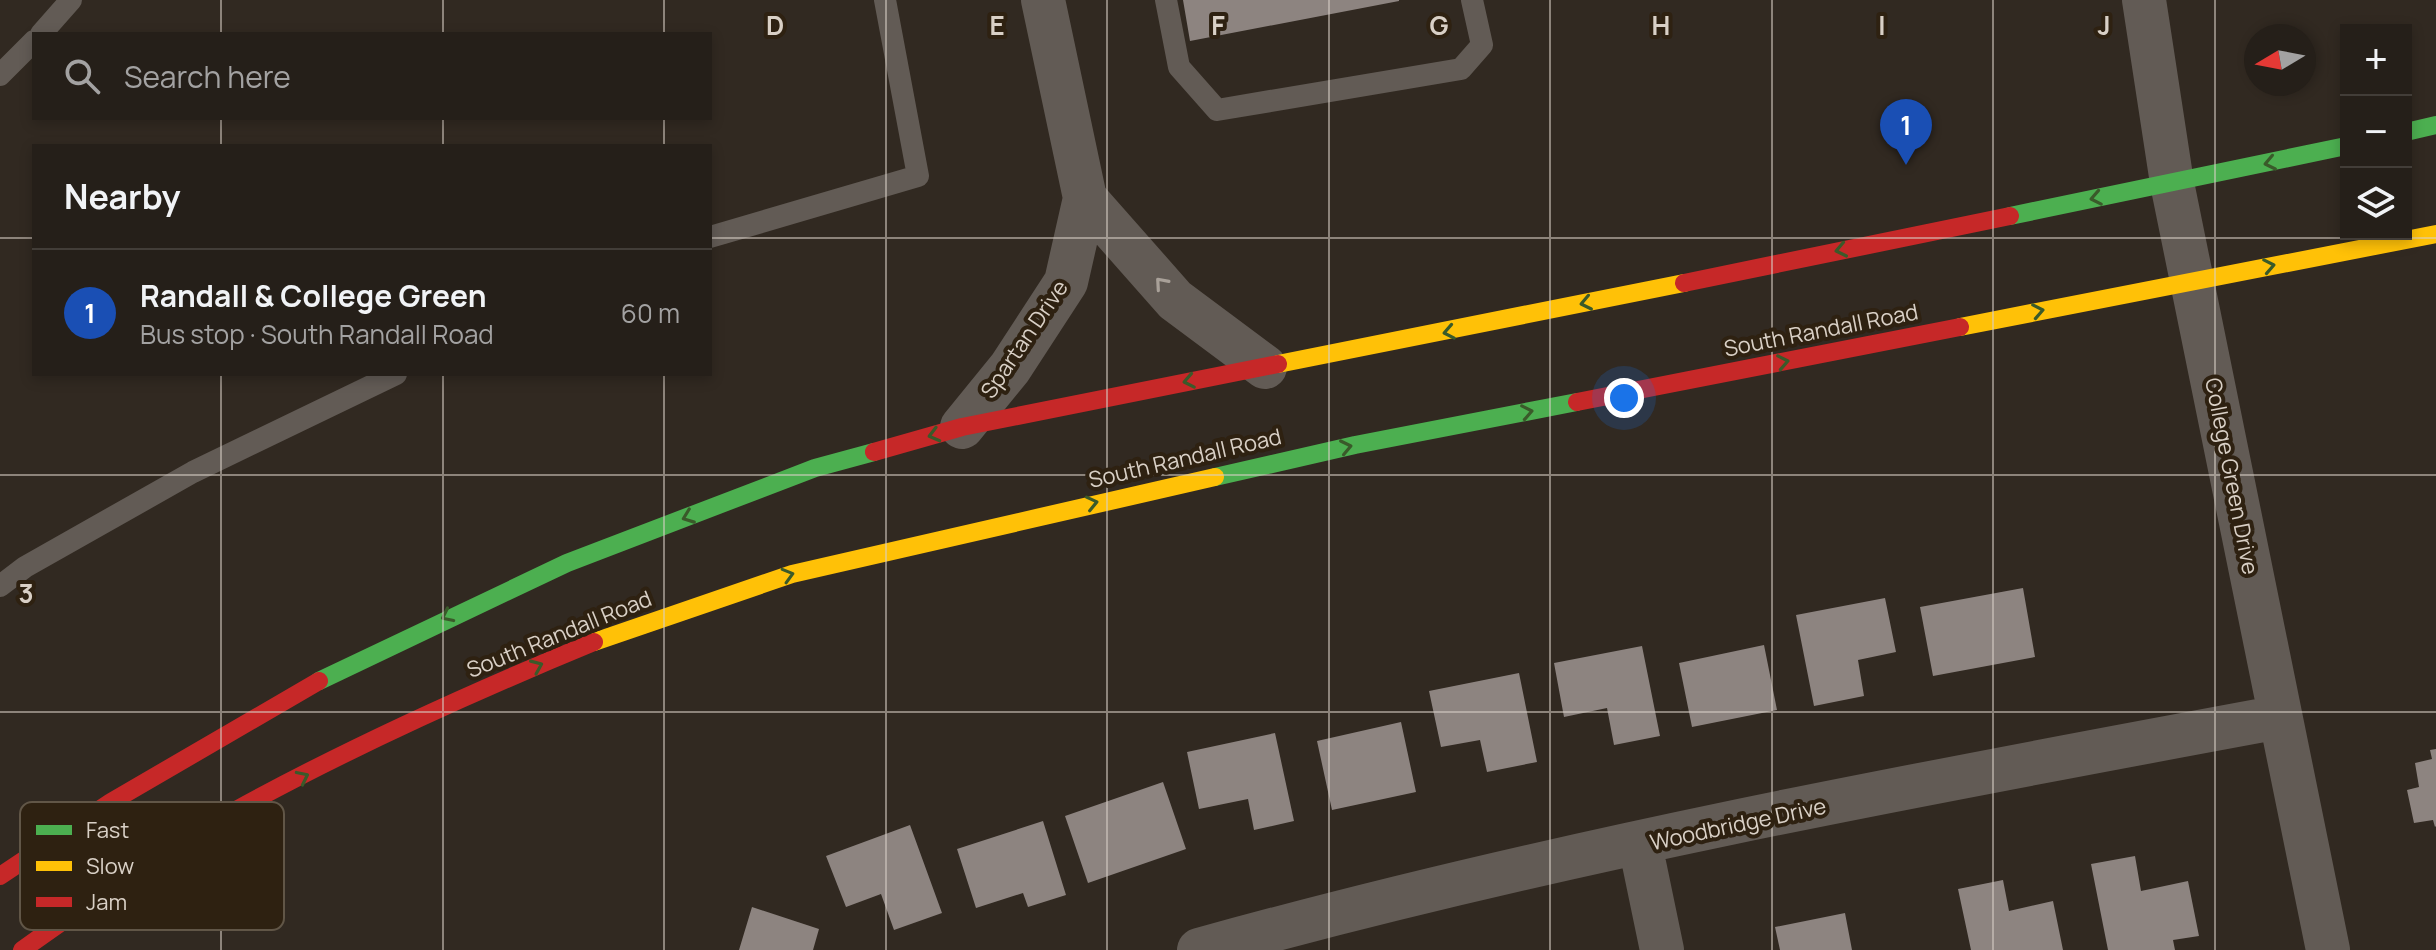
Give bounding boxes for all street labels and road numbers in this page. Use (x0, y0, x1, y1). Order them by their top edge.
street label: Spartan Drive (973, 274, 1075, 404)
street label: South Randall Road (1721, 296, 1921, 364)
street label: College Green Drive (2198, 375, 2266, 577)
street label: South Randall Road (1086, 421, 1284, 495)
street label: South Randall Road (462, 583, 656, 685)
street label: Woodbridge Drive (1647, 791, 1829, 857)

